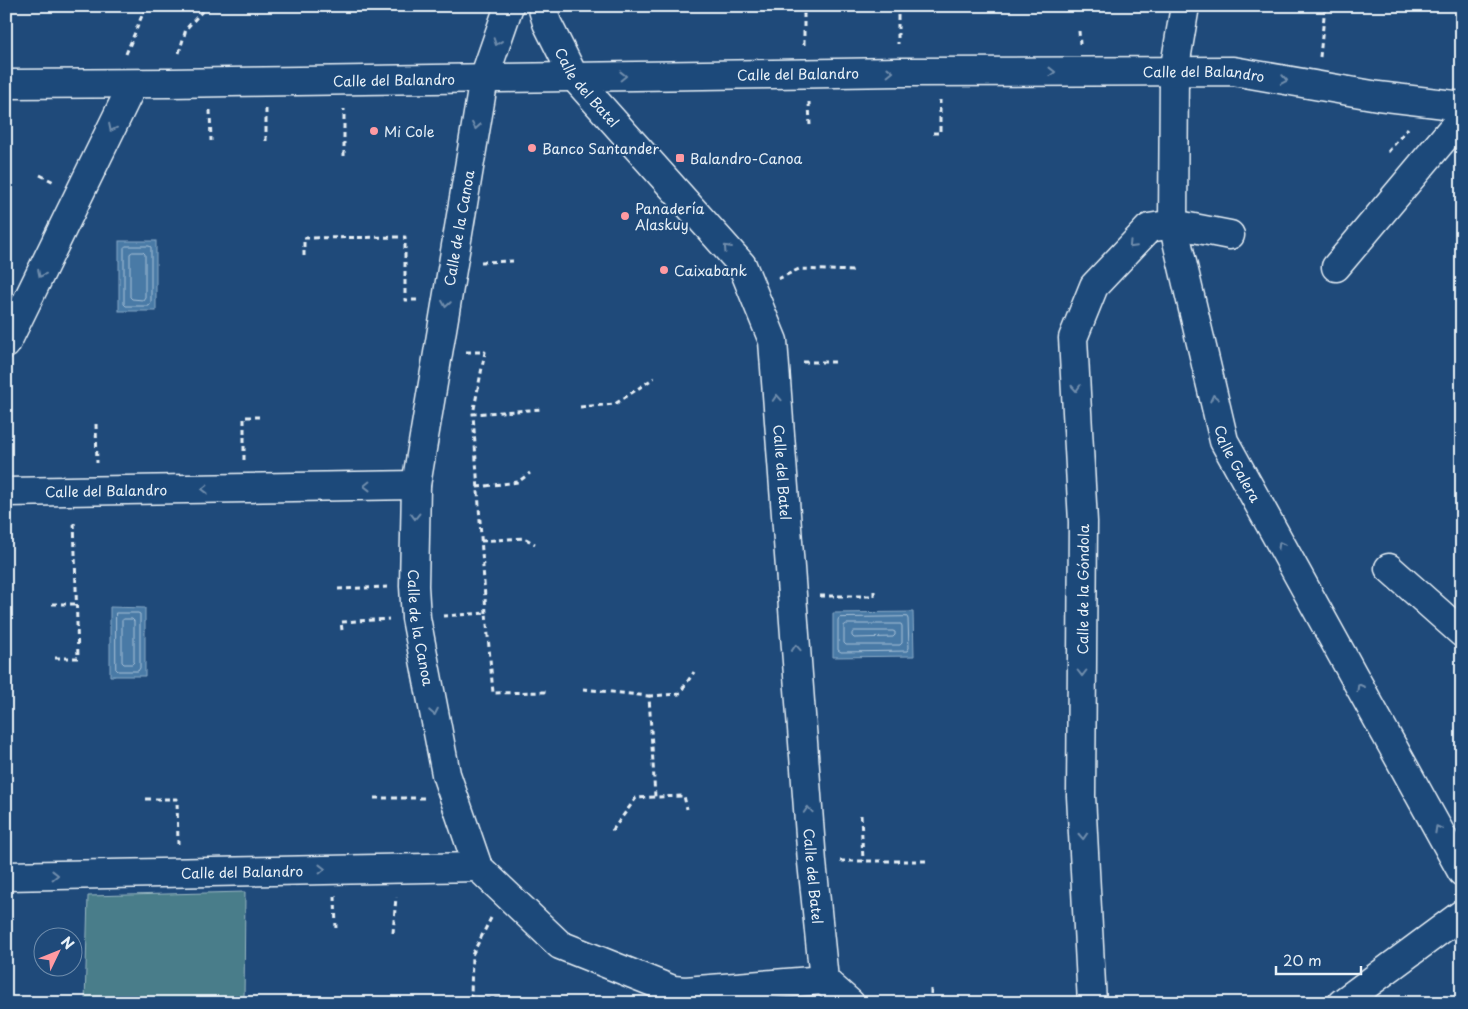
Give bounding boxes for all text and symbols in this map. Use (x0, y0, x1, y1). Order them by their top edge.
one-way arrow (493, 37, 503, 46)
street label: Calle del Batel (550, 44, 624, 132)
street label: Calle del Balandro (1143, 60, 1267, 87)
street label: Calle del Balandro (737, 62, 859, 85)
one-way arrow (886, 67, 894, 77)
one-way arrow (1049, 67, 1057, 77)
street label: Calle del Balandro (333, 68, 455, 91)
one-way arrow (619, 71, 627, 81)
one-way arrow (1281, 74, 1289, 85)
place label: Mi Cole (384, 121, 435, 142)
one-way arrow (108, 122, 118, 131)
one-way arrow (471, 122, 482, 130)
marker: Mi Cole (368, 125, 380, 137)
place label: Banco Santander (542, 138, 660, 159)
marker: Banco Santander (526, 142, 538, 154)
place label: Balandro-Canoa (690, 148, 802, 169)
marker: Balandro-Canoa (674, 152, 686, 164)
street label: Calle de la Canoa (438, 168, 480, 288)
place label: Panadería Alaskuy (635, 198, 705, 235)
marker: Panadería Alaskuy (619, 210, 631, 222)
one-way arrow (1129, 239, 1138, 248)
one-way arrow (724, 244, 733, 253)
place label: Caixabank (674, 260, 747, 281)
marker: Caixabank (658, 264, 670, 276)
one-way arrow (37, 268, 47, 277)
one-way arrow (442, 299, 452, 308)
one-way arrow (1071, 385, 1081, 393)
one-way arrow (772, 394, 783, 402)
one-way arrow (1209, 394, 1220, 403)
street label: Calle Galera (1210, 423, 1266, 506)
street label: Calle del Batel (769, 424, 797, 521)
street label: Calle del Balandro (45, 479, 167, 502)
one-way arrow (363, 481, 371, 492)
one-way arrow (200, 484, 208, 494)
one-way arrow (410, 512, 420, 520)
street label: Calle de la Góndola (1072, 523, 1093, 654)
one-way arrow (1277, 541, 1287, 550)
street label: Calle de la Canoa (403, 569, 439, 688)
one-way arrow (791, 643, 802, 651)
one-way arrow (1077, 670, 1087, 677)
one-way arrow (1356, 684, 1366, 693)
one-way arrow (428, 707, 438, 716)
one-way arrow (802, 805, 813, 813)
one-way arrow (1434, 826, 1444, 835)
street label: Calle del Batel (799, 828, 829, 925)
one-way arrow (1077, 832, 1088, 840)
street label: Calle del Balandro (181, 860, 303, 883)
one-way arrow (319, 864, 327, 875)
one-way arrow (52, 870, 59, 880)
north arrow (32, 926, 82, 976)
text: N (56, 932, 79, 954)
scale bar (1276, 944, 1360, 976)
text: 20 m (1283, 948, 1322, 971)

